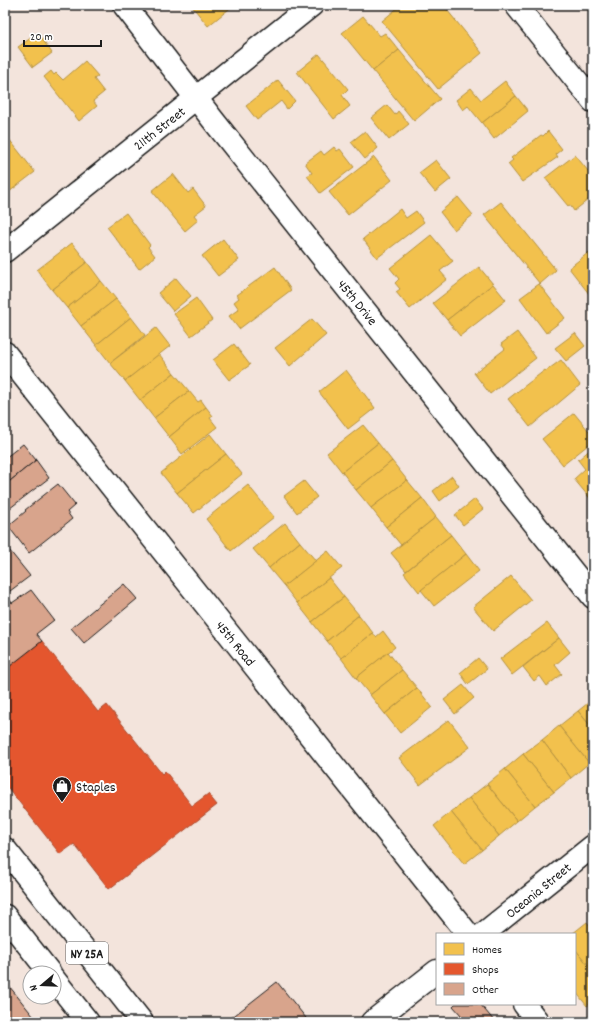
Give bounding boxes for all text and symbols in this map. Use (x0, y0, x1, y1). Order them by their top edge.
scale bar (24, 22, 101, 48)
text: 20 m (30, 29, 53, 46)
street label: 211th Street (130, 103, 190, 156)
street label: 45th Drive (332, 276, 381, 331)
street label: 45th Road (210, 617, 259, 671)
shop icon: Staples (51, 775, 73, 803)
place label: Staples (76, 778, 116, 798)
street label: Oceania Street (502, 859, 576, 924)
legend (436, 933, 576, 1005)
road number: NY 25A (66, 942, 108, 964)
text: Homes (472, 942, 502, 959)
text: Shops (472, 962, 499, 979)
north arrow (22, 965, 62, 1005)
text: N (26, 982, 43, 993)
text: Other (472, 982, 499, 999)

